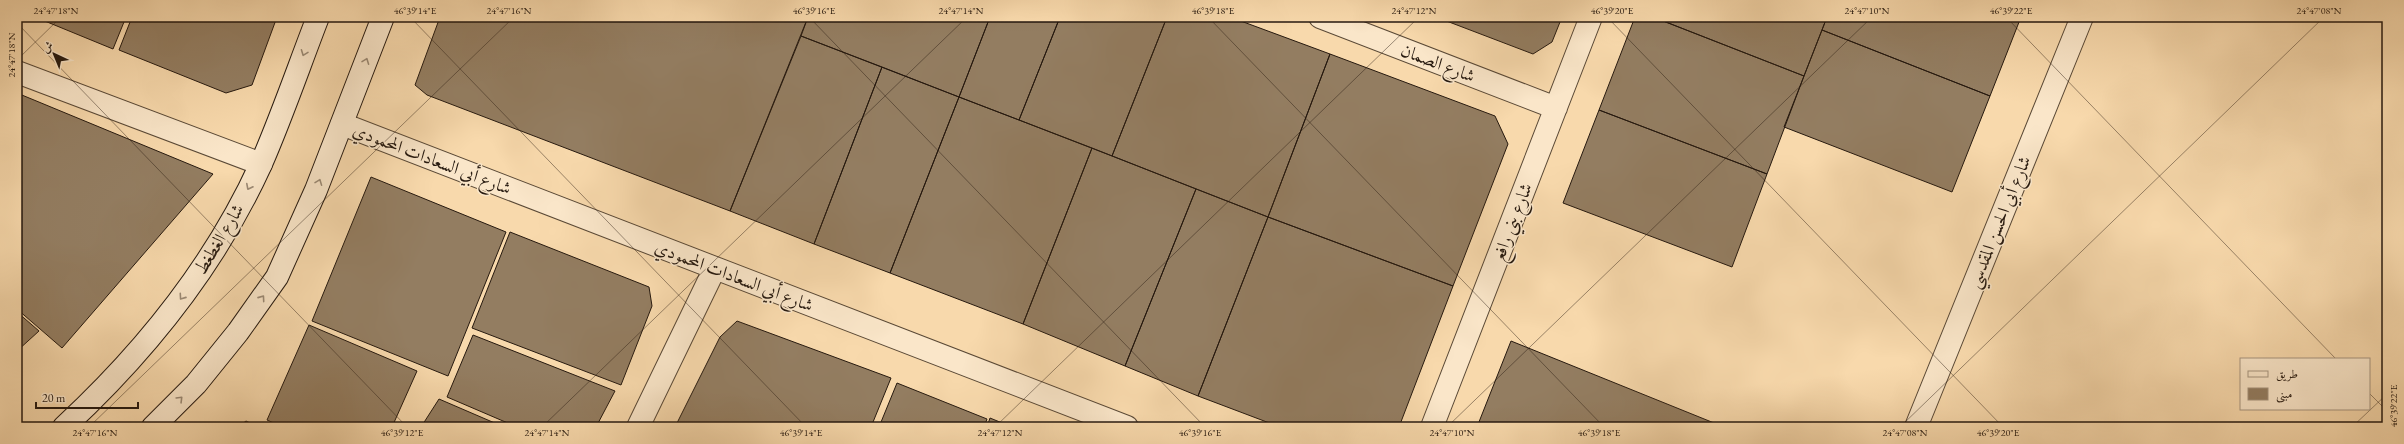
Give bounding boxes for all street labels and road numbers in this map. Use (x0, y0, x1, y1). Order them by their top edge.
street label: شارع الصمان (1396, 38, 1479, 91)
street label: شارع أبي السعادات المحمودي (348, 117, 515, 203)
street label: شارع أبي الحسن المقدسي (1961, 152, 2041, 294)
street label: شارع بني رافع (1486, 179, 1542, 266)
street label: شارع الغطغط (188, 199, 252, 280)
street label: شارع أبي السعادات المحمودي (650, 234, 817, 320)

